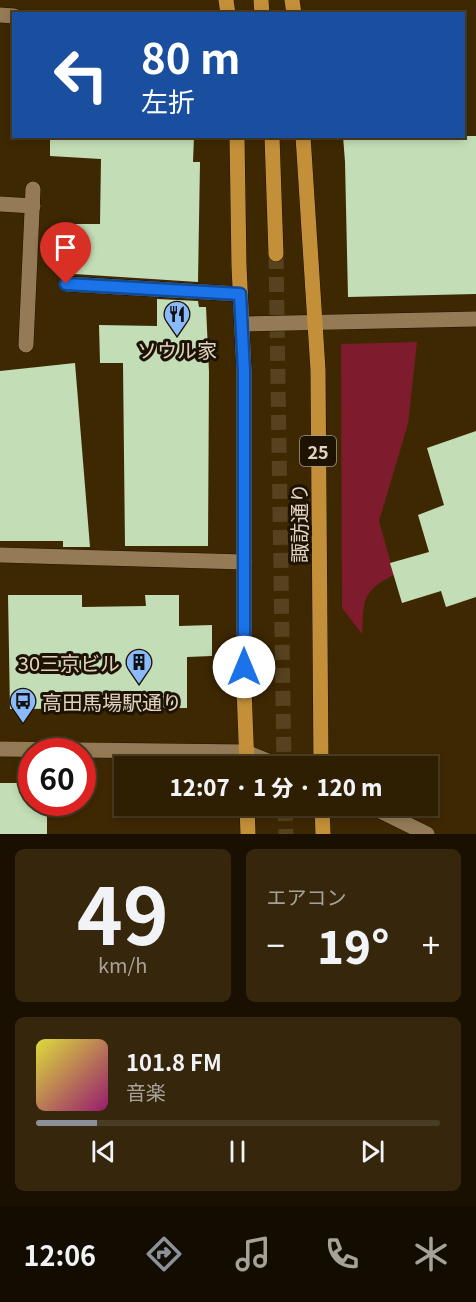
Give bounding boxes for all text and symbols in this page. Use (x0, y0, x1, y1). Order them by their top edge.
text: 80 m (141, 25, 241, 86)
icon: left (42, 36, 120, 114)
text: 左折 (141, 81, 195, 120)
pin (40, 222, 91, 284)
icon: arrive (49, 231, 82, 264)
restaurant icon: ソウル家 (162, 299, 192, 337)
place label: ソウル家 (137, 335, 217, 364)
road number: 25 (300, 436, 336, 466)
street label: 諏訪通り (284, 483, 313, 563)
position arrow (212, 635, 276, 699)
building icon: 30三京ビル (124, 647, 154, 685)
place label: 30三京ビル (18, 648, 120, 677)
bus stop icon: 高田馬場駅通り (8, 686, 38, 724)
place label: 高田馬場駅通り (42, 687, 182, 716)
speed limit sign: 60 (18, 738, 96, 816)
text: 12:07 · 1 分 · 120 m (170, 770, 382, 802)
text: 49 (77, 855, 169, 967)
text: エアコン (267, 882, 347, 911)
text: 19° (317, 912, 390, 977)
text: − (267, 920, 285, 968)
text: + (422, 920, 440, 968)
text: km/h (98, 950, 148, 979)
text: 101.8 FM (126, 1045, 222, 1077)
text: 音楽 (126, 1077, 166, 1106)
icon: previous (87, 1135, 120, 1168)
icon: pause (221, 1135, 254, 1168)
icon: next (356, 1135, 389, 1168)
icon: directions (143, 1233, 185, 1275)
icon: music (232, 1233, 274, 1275)
icon: phone (321, 1233, 363, 1275)
icon: climate (410, 1233, 452, 1275)
text: 12:06 (24, 1235, 96, 1274)

